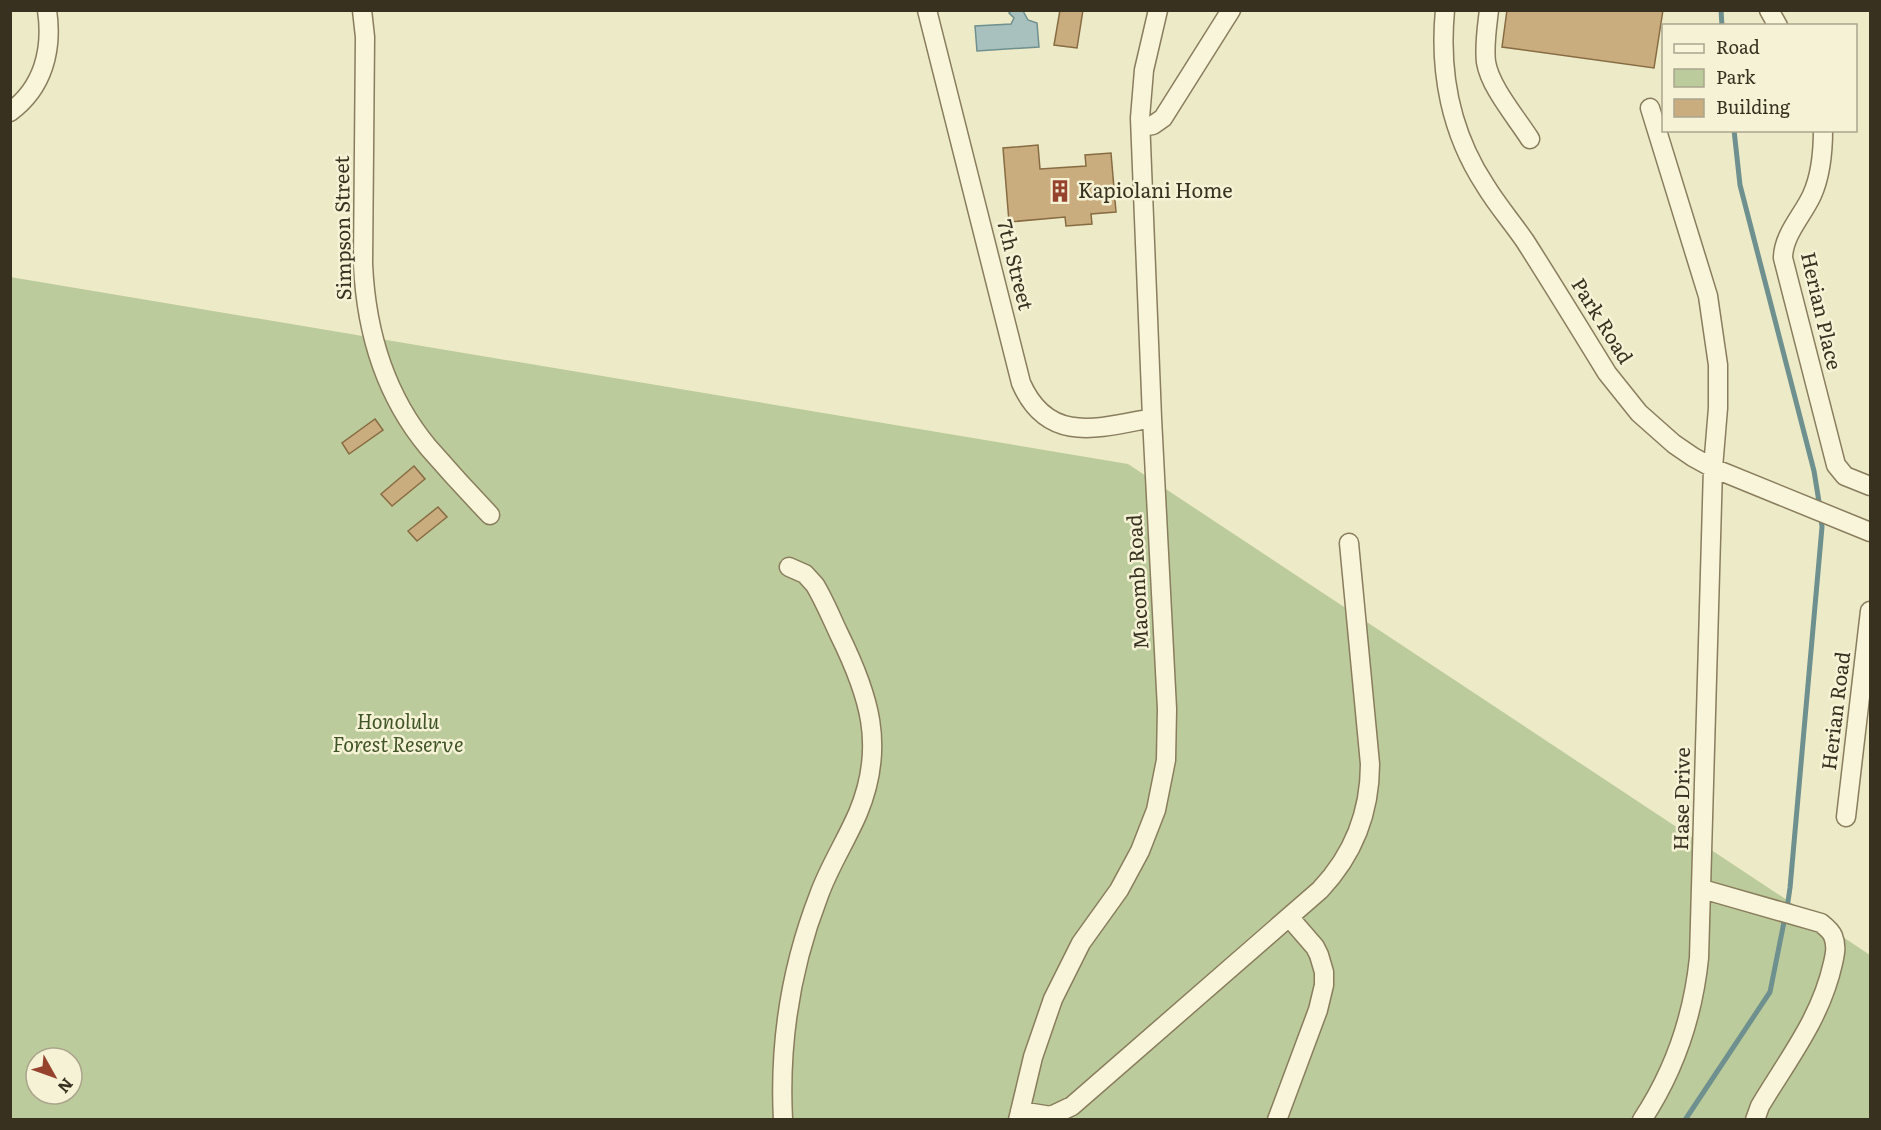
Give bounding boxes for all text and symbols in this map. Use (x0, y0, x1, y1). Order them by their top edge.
legend (1662, 24, 1857, 132)
text: Road (1716, 33, 1760, 60)
text: Park (1716, 63, 1757, 90)
text: Building (1716, 93, 1791, 120)
street label: Simpson Street (325, 155, 357, 301)
place label: Kapiolani Home (1078, 174, 1233, 204)
building icon: Kapiolani Home (1047, 178, 1073, 204)
street label: 7th Street (991, 216, 1043, 313)
street label: Herian Place (1795, 249, 1851, 373)
street label: Park Road (1565, 271, 1642, 369)
street label: Macomb Road (1117, 514, 1155, 650)
street label: Herian Road (1812, 650, 1856, 772)
park label: Honolulu Forest Reserve (333, 705, 463, 758)
street label: Hase Drive (1664, 747, 1696, 851)
north arrow (24, 1046, 84, 1106)
text: N (53, 1073, 80, 1099)

